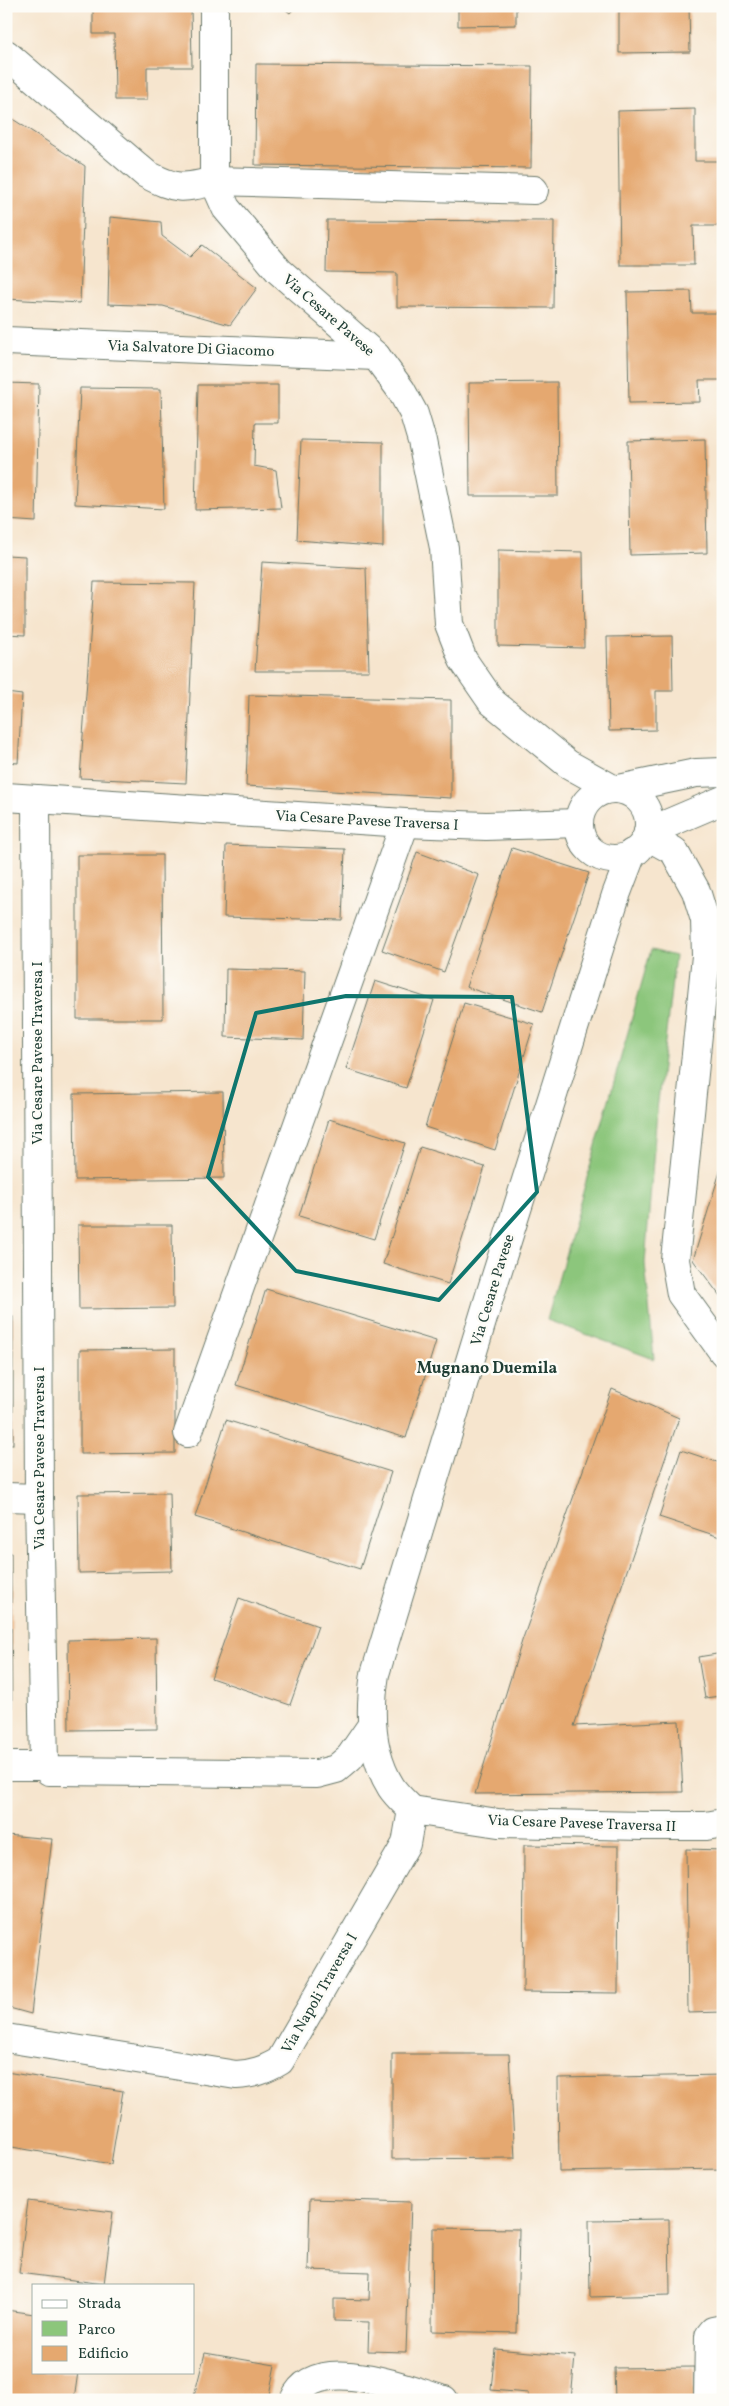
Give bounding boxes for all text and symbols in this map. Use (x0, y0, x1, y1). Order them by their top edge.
street label: Via Cesare Pavese (277, 270, 379, 362)
street label: Via Salvatore Di Giacomo (107, 336, 275, 363)
street label: Via Cesare Pavese Traversa I (275, 806, 459, 837)
street label: Via Cesare Pavese Traversa I (28, 961, 49, 1145)
street label: Via Cesare Pavese (466, 1232, 520, 1349)
district label: Mugnano Duemila (417, 1358, 558, 1380)
street label: Via Cesare Pavese Traversa I (30, 1366, 51, 1550)
street label: Via Cesare Pavese Traversa II (487, 1811, 677, 1838)
street label: Via Napoli Traversa I (277, 1930, 363, 2058)
legend (32, 2284, 195, 2374)
text: Strada (78, 2294, 121, 2315)
text: Parco (78, 2320, 115, 2341)
text: Edificio (78, 2344, 129, 2365)

